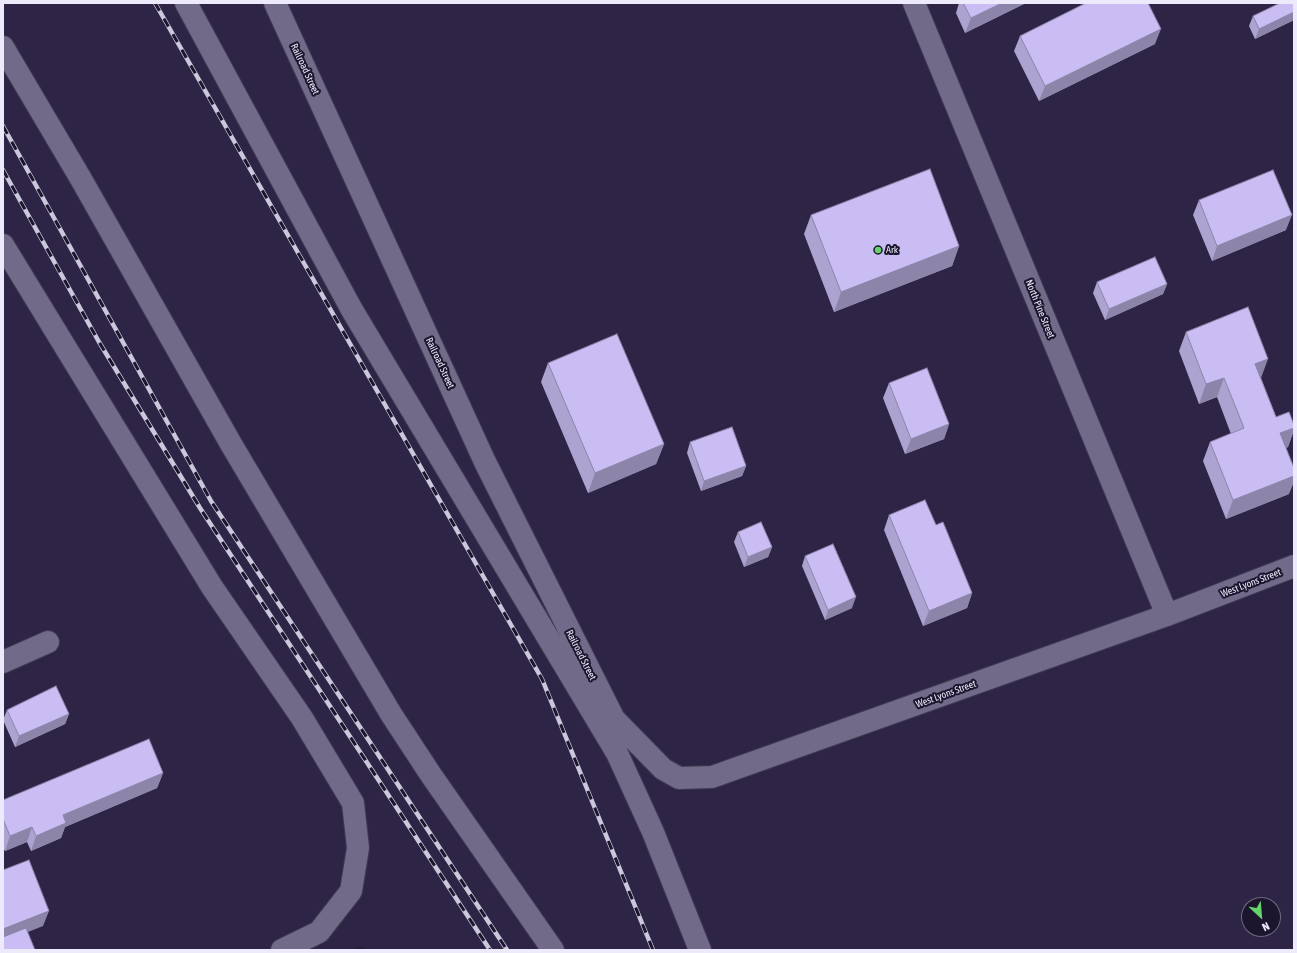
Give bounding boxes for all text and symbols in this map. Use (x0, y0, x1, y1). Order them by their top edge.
street label: Railroad Street (288, 42, 322, 96)
place label: Ark (886, 244, 898, 256)
marker: Ark (873, 245, 883, 255)
street label: North Pine Street (1023, 278, 1057, 340)
street label: Railroad Street (423, 336, 457, 390)
street label: West Lyons Street (1219, 566, 1283, 600)
street label: Railroad Street (563, 628, 599, 682)
street label: West Lyons Street (914, 678, 978, 710)
north arrow (1241, 897, 1281, 937)
text: N (1260, 920, 1271, 934)

